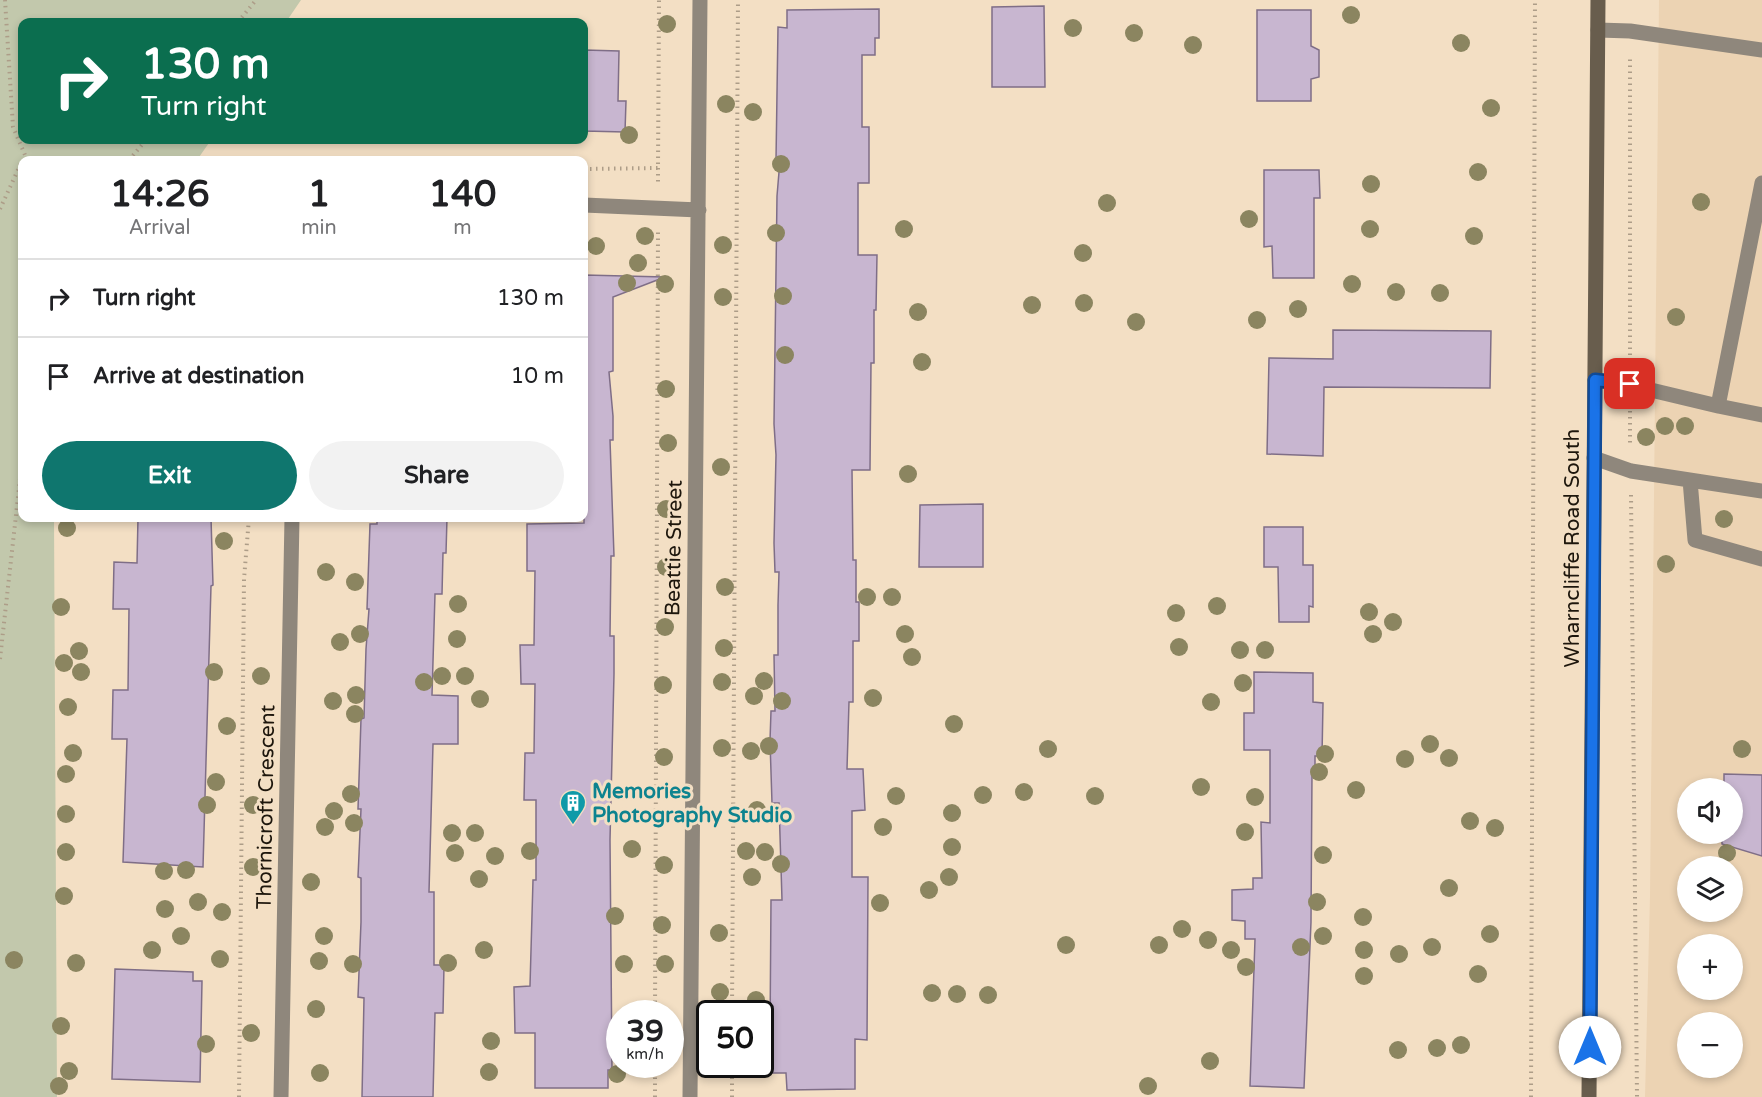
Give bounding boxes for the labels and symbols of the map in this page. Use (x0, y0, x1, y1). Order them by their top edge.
pin (1604, 358, 1655, 409)
street label: Wharncliffe Road South (1560, 429, 1585, 667)
street label: Beattie Street (660, 480, 688, 616)
street label: Thornicroft Crescent (252, 704, 280, 910)
place label: Memories Photography Studio (592, 779, 793, 828)
building icon: Memories Photography Studio (558, 788, 588, 826)
speed limit sign: 50 (696, 1000, 774, 1078)
position arrow (1558, 1015, 1622, 1079)

